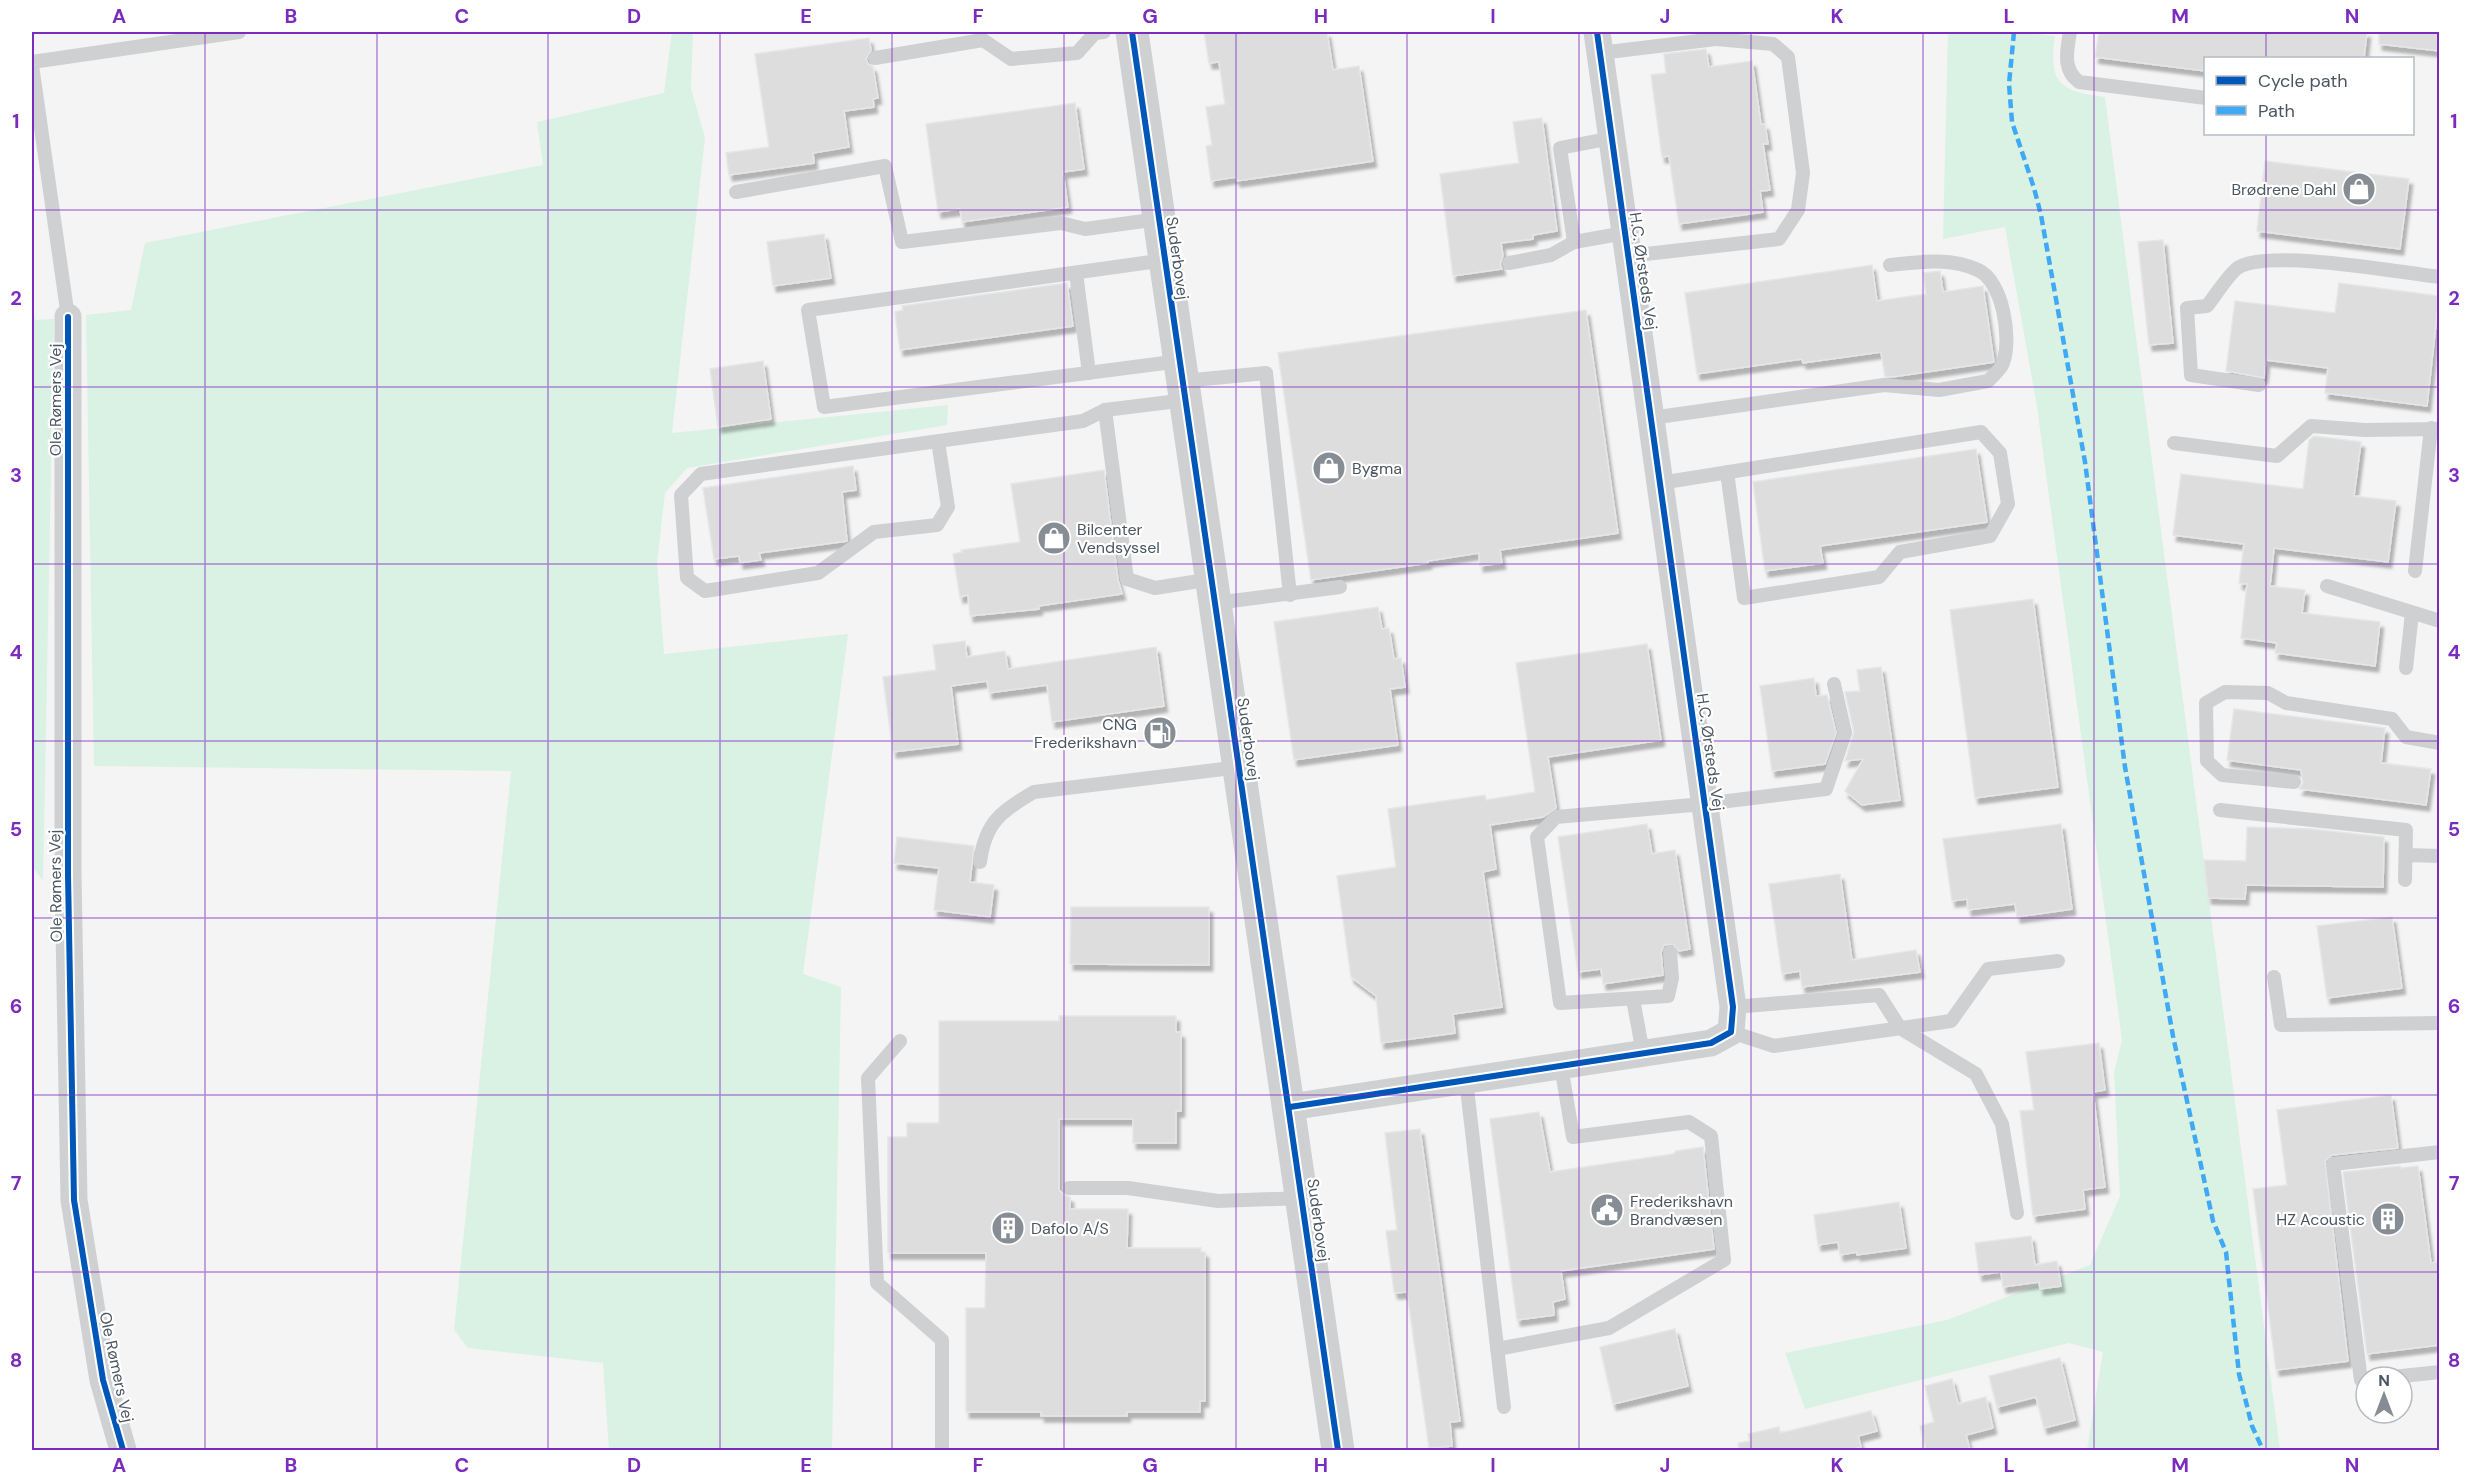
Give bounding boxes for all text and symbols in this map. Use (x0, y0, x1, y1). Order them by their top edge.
text: A (112, 3, 126, 29)
text: B (285, 3, 297, 29)
text: C (455, 3, 469, 29)
text: D (627, 3, 641, 29)
text: E (800, 3, 812, 29)
text: F (972, 3, 984, 29)
text: G (1142, 3, 1158, 29)
text: H (1314, 3, 1328, 29)
text: I (1490, 3, 1496, 29)
text: J (1660, 3, 1670, 29)
text: K (1830, 3, 1844, 29)
text: L (2003, 3, 2015, 29)
text: M (2171, 3, 2189, 29)
text: N (2345, 3, 2359, 29)
legend (2204, 57, 2414, 135)
text: Cycle path (2258, 69, 2348, 93)
text: Path (2258, 99, 2295, 123)
text: 1 (12, 108, 20, 134)
text: 1 (2450, 108, 2458, 134)
shop icon: Brødrene Dahl (2341, 171, 2377, 207)
place label: Brødrene Dahl (2231, 179, 2336, 200)
street label: H.C. Ørsteds Vej (1625, 211, 1662, 331)
street label: Suderbovej (1161, 215, 1194, 301)
text: 2 (10, 285, 22, 311)
text: 2 (2448, 285, 2460, 311)
street label: Ole Rømers Vej (45, 344, 66, 456)
shop icon: Bygma (1311, 450, 1347, 486)
place label: Bygma (1352, 458, 1402, 479)
text: 3 (10, 462, 22, 488)
text: 3 (2448, 462, 2460, 488)
place label: Bilcenter Vendsyssel (1077, 519, 1160, 558)
shop icon: Bilcenter Vendsyssel (1036, 520, 1072, 556)
text: 4 (10, 639, 23, 665)
text: 4 (2448, 639, 2461, 665)
street label: H.C. Ørsteds Vej (1692, 692, 1729, 812)
street label: Suderbovej (1232, 696, 1265, 782)
place label: CNG Frederikshavn (1034, 714, 1137, 753)
fuel station icon: CNG Frederikshavn (1142, 715, 1178, 751)
text: 5 (10, 816, 22, 842)
text: 5 (2448, 816, 2460, 842)
street label: Ole Rømers Vej (44, 830, 67, 942)
text: 6 (10, 993, 22, 1019)
text: 6 (2448, 993, 2460, 1019)
text: 7 (11, 1170, 22, 1196)
text: 7 (2449, 1170, 2460, 1196)
street label: Suderbovej (1302, 1177, 1335, 1263)
place label: Frederikshavn Brandvæsen (1630, 1191, 1733, 1230)
public building icon: Frederikshavn Brandvæsen (1589, 1192, 1625, 1228)
building icon: HZ Acoustic (2370, 1201, 2406, 1237)
place label: HZ Acoustic (2276, 1209, 2365, 1230)
building icon: Dafolo A/S (990, 1210, 1026, 1246)
place label: Dafolo A/S (1031, 1218, 1109, 1239)
street label: Ole Rømers Vej (95, 1310, 138, 1424)
text: 8 (10, 1347, 22, 1373)
text: 8 (2448, 1347, 2460, 1373)
north arrow (2354, 1365, 2414, 1425)
text: N (2378, 1370, 2390, 1391)
text: A (112, 1452, 126, 1478)
text: B (285, 1452, 297, 1478)
text: C (455, 1452, 469, 1478)
text: D (627, 1452, 641, 1478)
text: E (800, 1452, 812, 1478)
text: F (972, 1452, 984, 1478)
text: G (1142, 1452, 1158, 1478)
text: H (1314, 1452, 1328, 1478)
text: I (1490, 1452, 1496, 1478)
text: J (1660, 1452, 1670, 1478)
text: K (1830, 1452, 1844, 1478)
text: L (2003, 1452, 2015, 1478)
text: M (2171, 1452, 2189, 1478)
text: N (2345, 1452, 2359, 1478)

